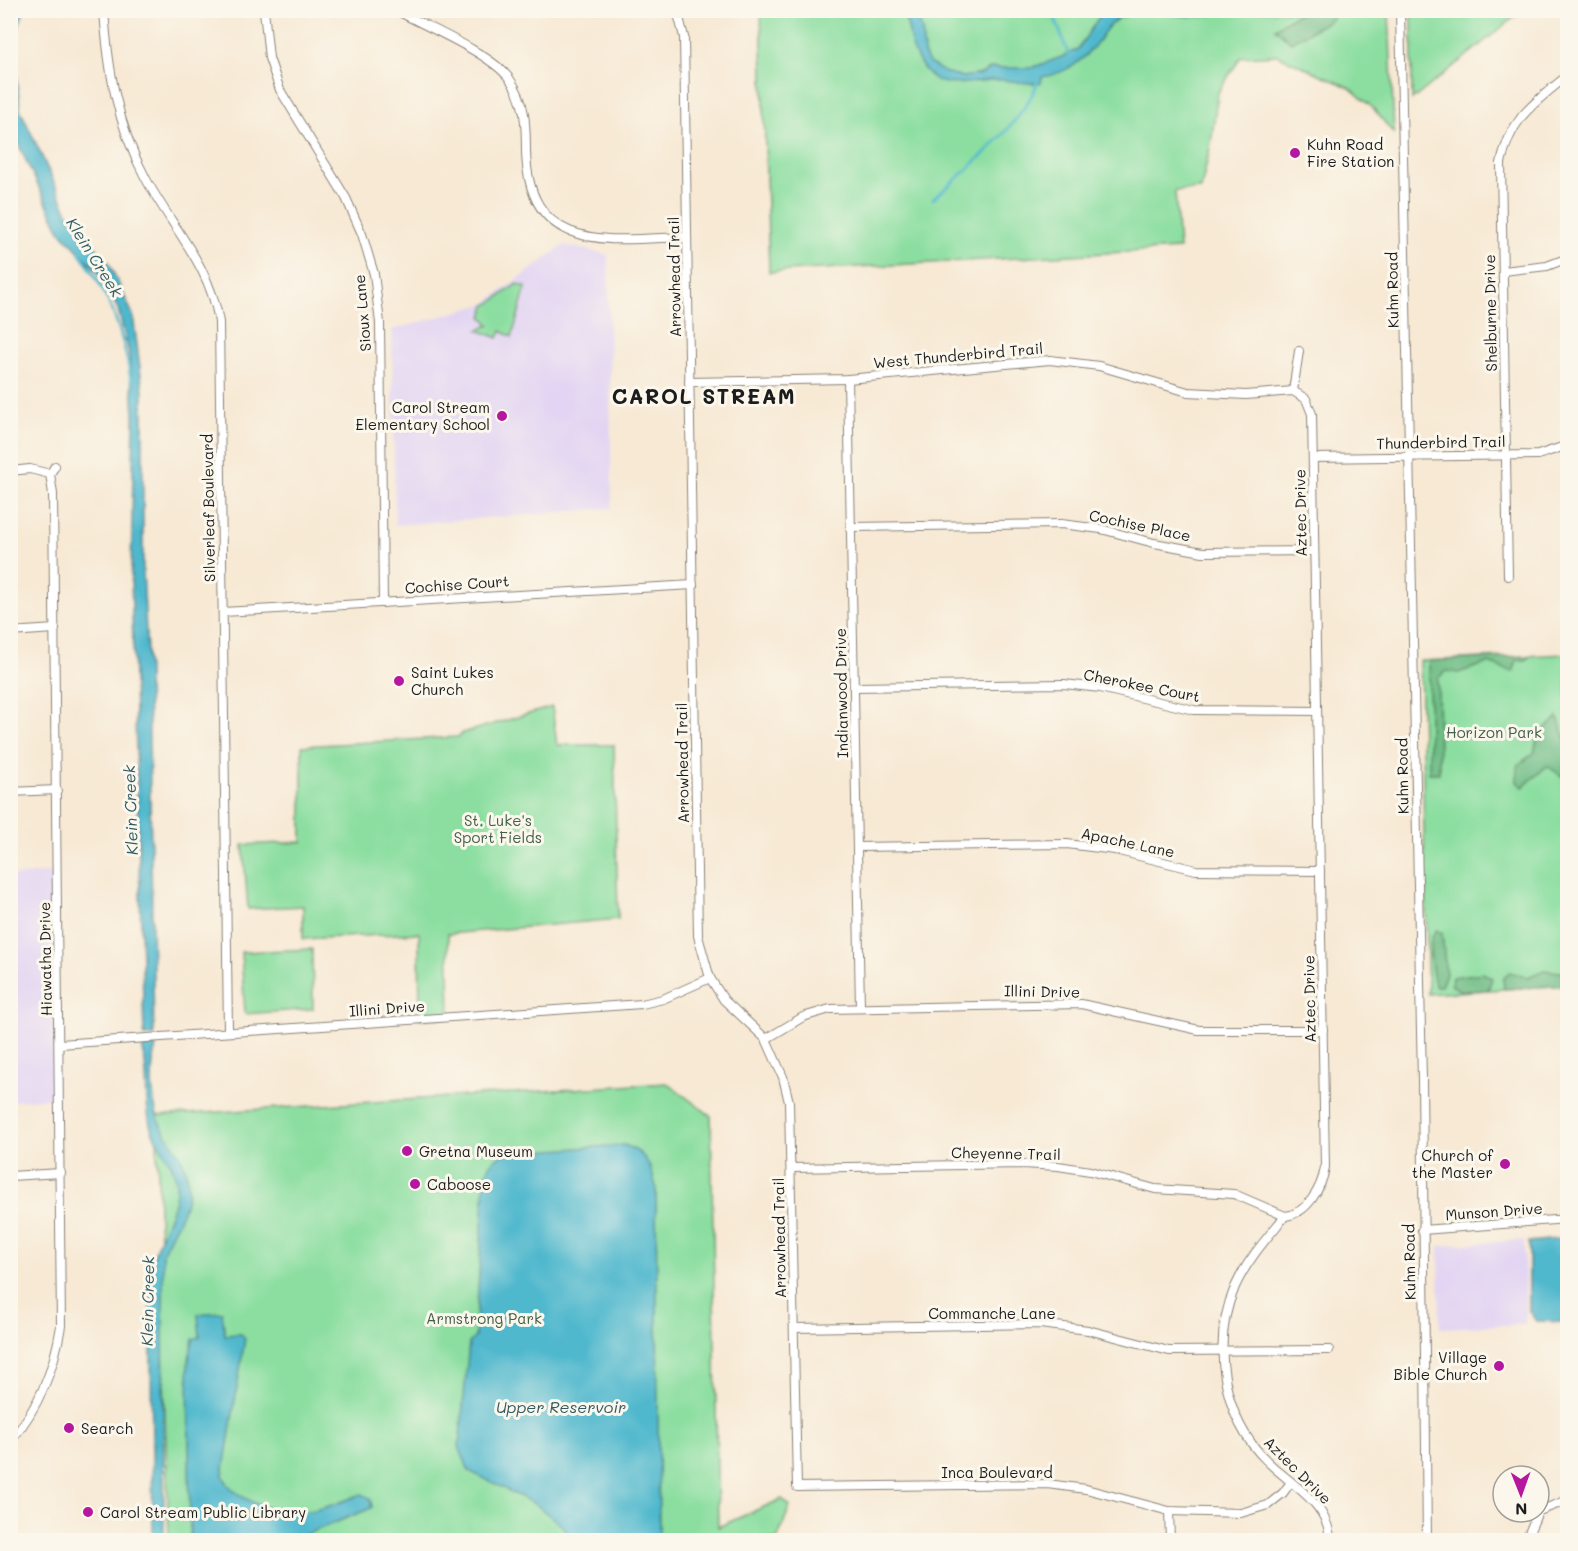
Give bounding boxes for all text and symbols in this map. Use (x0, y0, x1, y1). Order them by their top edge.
place label: Kuhn Road Fire Station (1307, 134, 1394, 171)
marker: Kuhn Road Fire Station (1288, 146, 1302, 160)
water label: Klein Creek (62, 213, 128, 301)
street label: Arrowhead Trail (663, 216, 685, 338)
street label: Kuhn Road (1381, 252, 1403, 328)
street label: Shelburne Drive (1479, 254, 1501, 372)
street label: Sioux Lane (349, 274, 375, 352)
street label: West Thunderbird Trail (872, 338, 1044, 372)
district label: CAROL STREAM (612, 382, 796, 409)
place label: Carol Stream Elementary School (355, 397, 490, 434)
marker: Carol Stream Elementary School (495, 409, 509, 423)
street label: Thunderbird Trail (1376, 431, 1506, 453)
street label: Silverleaf Boulevard (197, 434, 219, 582)
street label: Aztec Drive (1289, 469, 1311, 557)
street label: Cochise Place (1087, 504, 1193, 546)
street label: Cochise Court (404, 570, 510, 598)
street label: Indianwood Drive (830, 628, 852, 758)
place label: Saint Lukes Church (411, 662, 494, 699)
street label: Cherokee Court (1082, 664, 1202, 706)
marker: Saint Lukes Church (392, 674, 406, 688)
street label: Arrowhead Trail (671, 702, 693, 824)
park label: Horizon Park (1446, 722, 1542, 742)
street label: Kuhn Road (1391, 738, 1413, 814)
water label: Klein Creek (118, 764, 142, 855)
park label: St. Luke's Sport Fields (454, 810, 542, 847)
street label: Apache Lane (1079, 822, 1177, 862)
street label: Hiawatha Drive (34, 902, 56, 1016)
street label: Aztec Drive (1298, 955, 1320, 1043)
street label: Illini Drive (1004, 980, 1080, 1002)
street label: Illini Drive (348, 995, 426, 1021)
place label: Gretna Museum (419, 1141, 533, 1161)
street label: Cheyenne Trail (951, 1142, 1061, 1164)
marker: Gretna Museum (400, 1144, 414, 1158)
place label: Church of the Master (1412, 1145, 1494, 1182)
marker: Church of the Master (1498, 1157, 1512, 1171)
place label: Caboose (427, 1174, 491, 1194)
marker: Caboose (408, 1177, 422, 1191)
street label: Arrowhead Trail (768, 1177, 790, 1299)
street label: Munson Drive (1445, 1198, 1543, 1224)
street label: Kuhn Road (1398, 1224, 1420, 1300)
water label: Klein Creek (136, 1255, 158, 1346)
street label: Commanche Lane (928, 1303, 1056, 1323)
park label: Armstrong Park (426, 1308, 542, 1328)
place label: Village Bible Church (1394, 1347, 1487, 1384)
marker: Village Bible Church (1492, 1359, 1506, 1373)
water label: Upper Reservoir (496, 1396, 626, 1417)
place label: Search (81, 1418, 133, 1438)
marker: Search (62, 1421, 76, 1435)
street label: Aztec Drive (1260, 1432, 1336, 1508)
street label: Inca Boulevard (941, 1462, 1053, 1482)
north arrow (1491, 1464, 1551, 1524)
text: N (1515, 1499, 1528, 1520)
place label: Carol Stream Public Library (100, 1502, 306, 1522)
marker: Carol Stream Public Library (81, 1505, 95, 1519)

